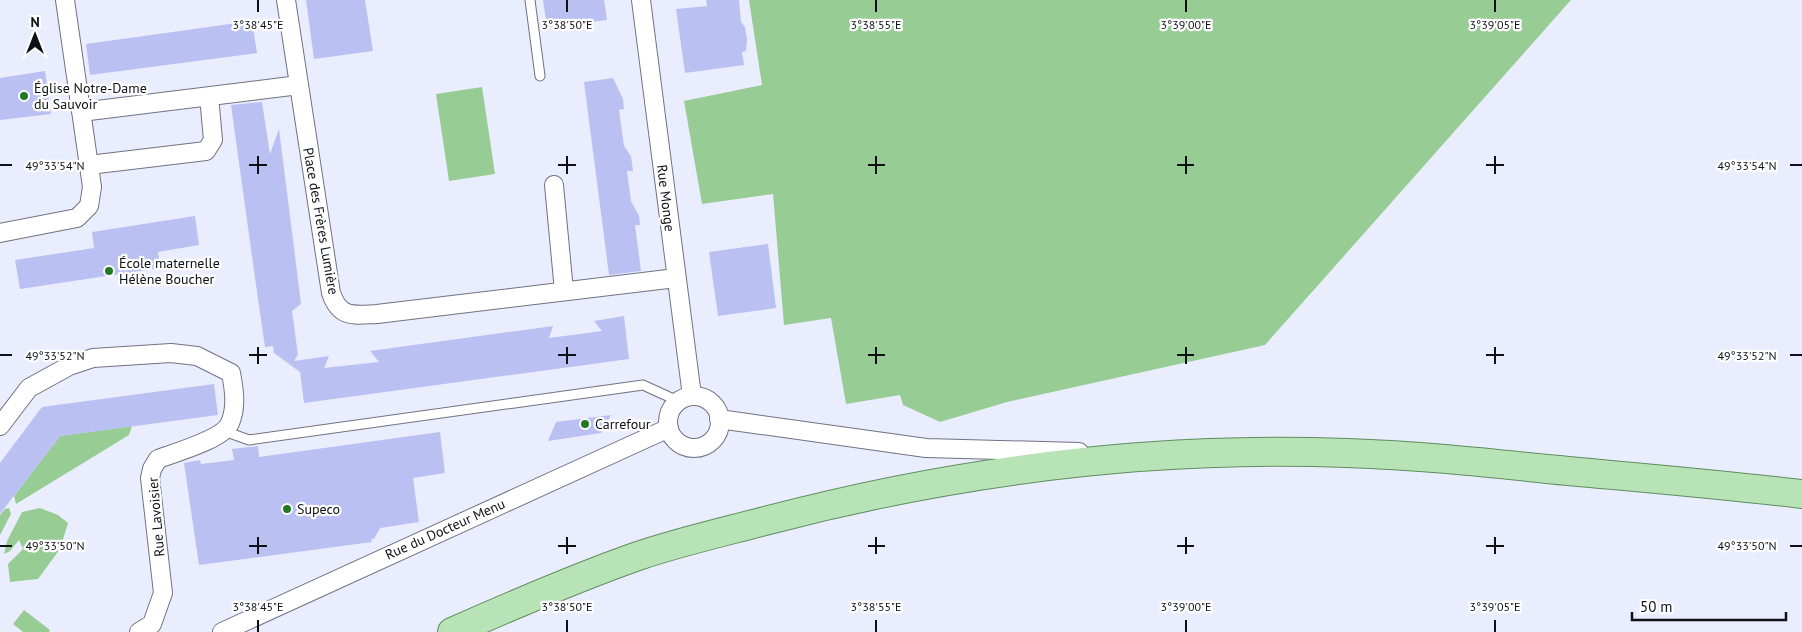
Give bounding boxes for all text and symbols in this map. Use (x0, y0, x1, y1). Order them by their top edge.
north arrow (10, 10, 60, 60)
text: N (30, 13, 40, 31)
text: 3°38'45"E (233, 17, 283, 32)
text: 3°38'50"E (542, 17, 592, 32)
text: 3°38'55"E (851, 17, 901, 32)
text: 3°39'00"E (1161, 17, 1211, 32)
text: 3°39'05"E (1470, 17, 1520, 32)
place label: Église Notre-Dame du Sauvoir (34, 79, 147, 113)
marker: Église Notre-Dame du Sauvoir (18, 90, 30, 102)
street label: Place des Frères Lumière (299, 146, 343, 296)
text: 49°33'54"N (25, 158, 85, 173)
text: 49°33'54"N (1717, 158, 1777, 173)
street label: Rue Monge (653, 163, 679, 233)
place label: École maternelle Hélène Boucher (119, 254, 220, 288)
marker: École maternelle Hélène Boucher (103, 265, 115, 277)
text: 49°33'52"N (25, 348, 85, 363)
text: 49°33'52"N (1717, 348, 1777, 363)
place label: Carrefour (595, 415, 651, 433)
marker: Carrefour (579, 418, 591, 430)
street label: Rue Lavoisier (144, 476, 168, 558)
street label: Rue du Docteur Menu (382, 494, 508, 564)
place label: Supeco (297, 500, 340, 518)
marker: Supeco (281, 503, 293, 515)
text: 49°33'50"N (25, 538, 85, 553)
text: 49°33'50"N (1717, 538, 1777, 553)
scale bar (1632, 590, 1786, 622)
text: 50 m (1640, 597, 1673, 616)
text: 3°38'45"E (233, 599, 283, 614)
text: 3°38'50"E (542, 599, 592, 614)
text: 3°38'55"E (851, 599, 901, 614)
text: 3°39'00"E (1161, 599, 1211, 614)
text: 3°39'05"E (1470, 599, 1520, 614)

